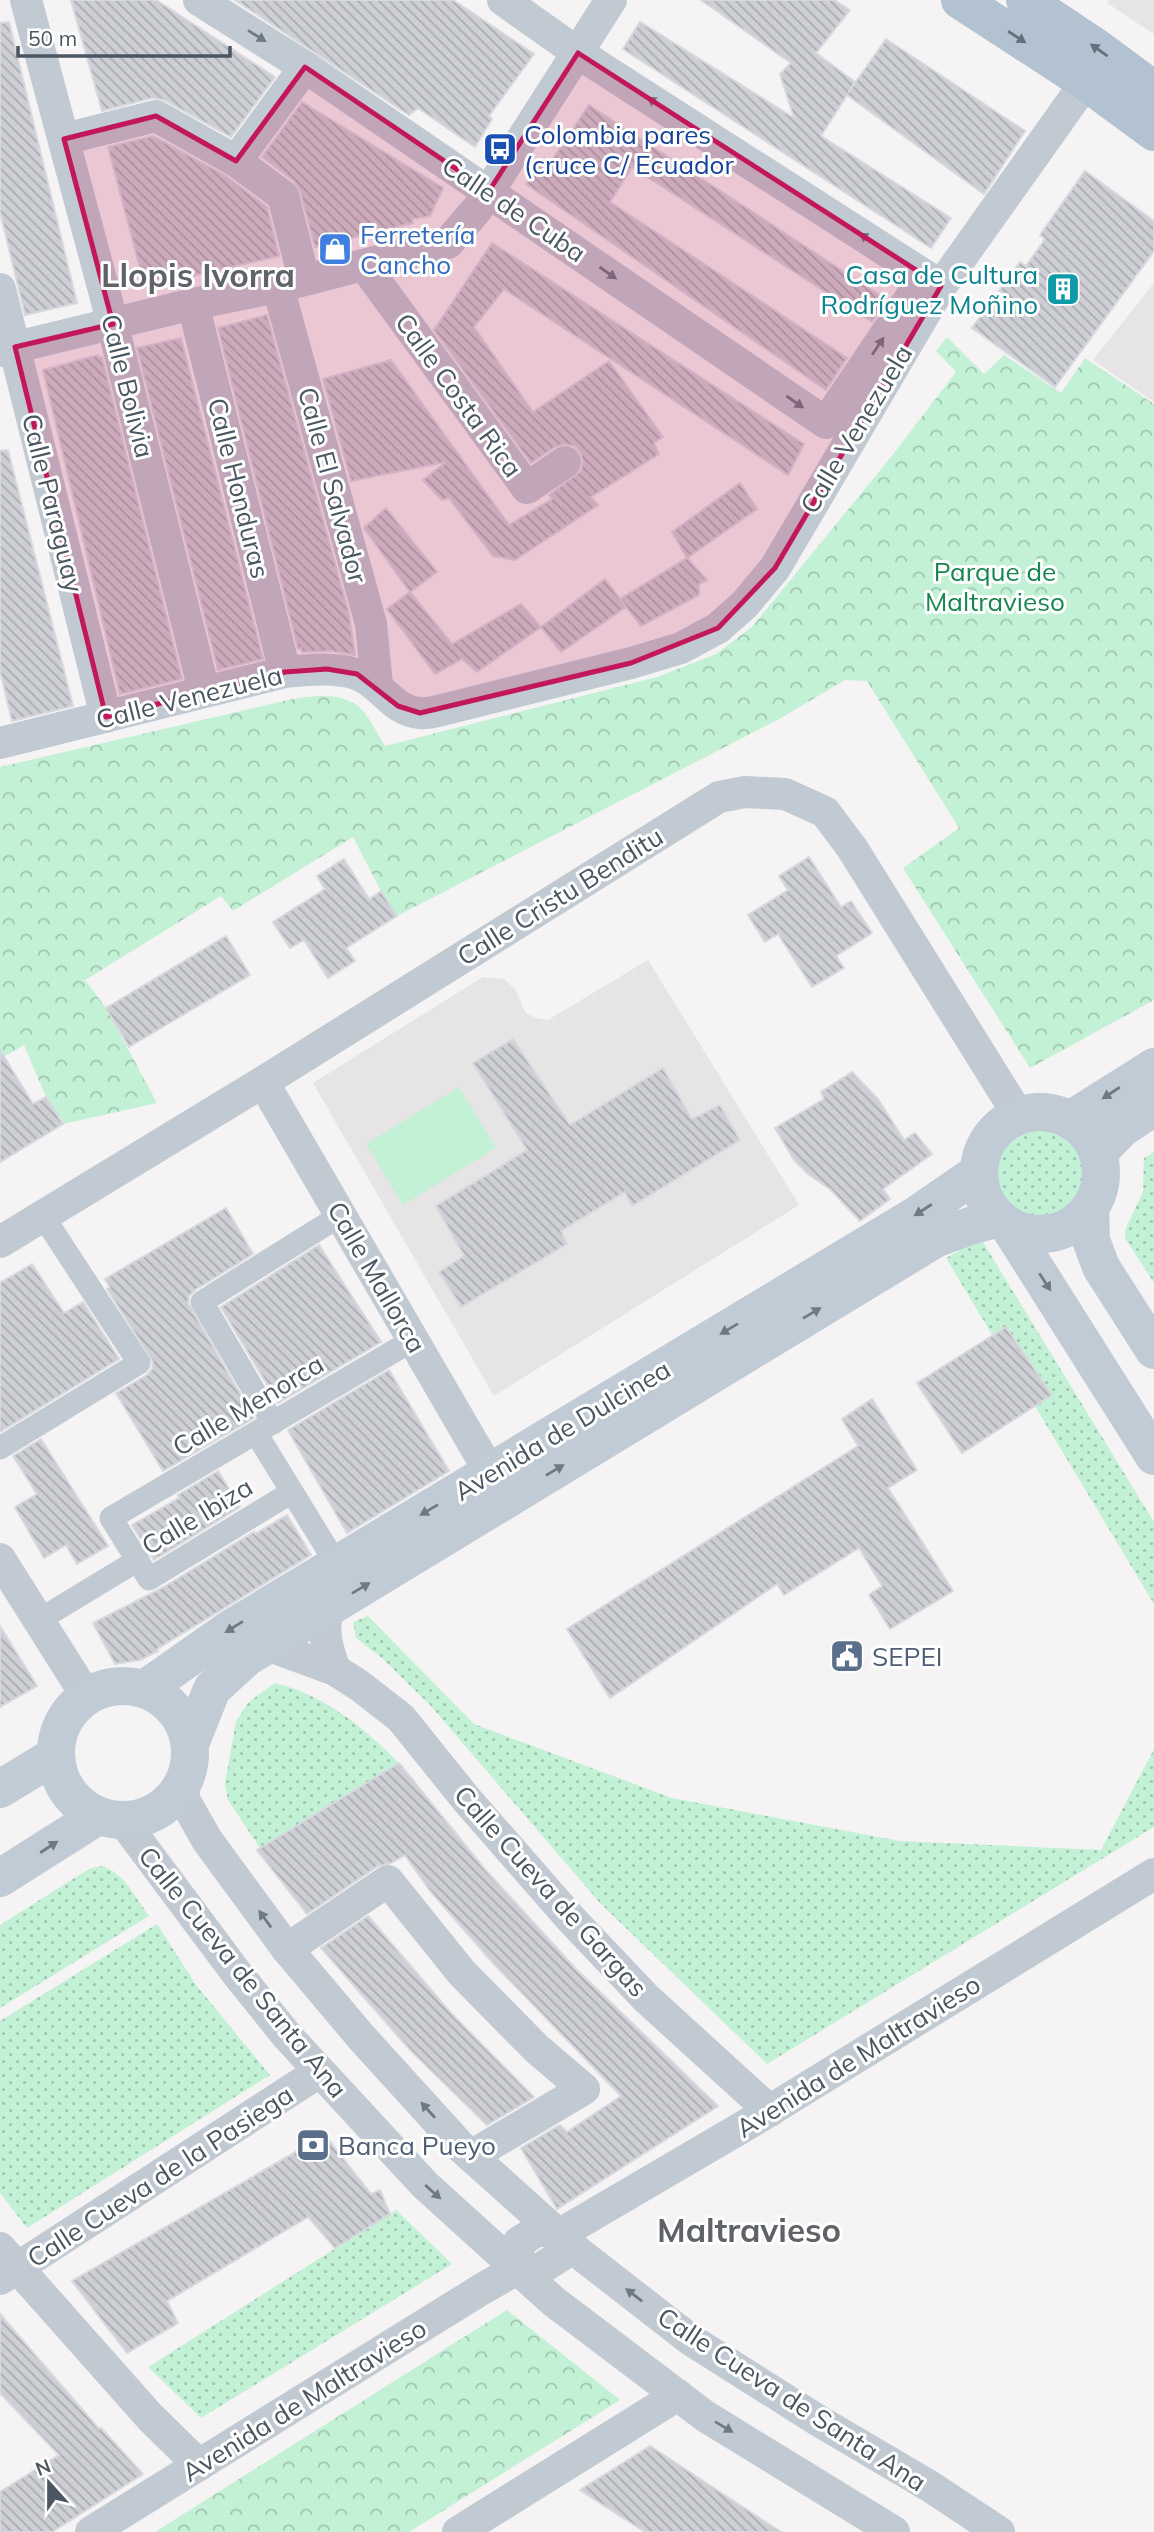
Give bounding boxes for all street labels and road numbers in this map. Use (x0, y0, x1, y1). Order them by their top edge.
street label: Calle de Cuba (436, 149, 592, 269)
street label: Calle Costa Rica (388, 307, 530, 483)
street label: Calle Bolivia (94, 311, 162, 461)
street label: Calle Venezuela (793, 339, 919, 519)
street label: Calle El Salvador (291, 383, 375, 587)
street label: Calle Honduras (201, 394, 277, 582)
street label: Calle Paraguay (15, 410, 91, 596)
street label: Calle Venezuela (92, 658, 286, 736)
street label: Calle Cristu Benditu (451, 819, 669, 973)
street label: Calle Mallorca (320, 1196, 434, 1358)
street label: Calle Menorca (166, 1347, 330, 1463)
street label: Avenida de Dulcinea (448, 1352, 676, 1508)
street label: Calle Ibiza (135, 1470, 259, 1562)
street label: Calle Cueva de Gargas (447, 1778, 655, 2004)
street label: Calle Cueva de Santa Ana (131, 1840, 355, 2104)
street label: Avenida de Maltravieso (730, 1967, 986, 2145)
street label: Calle Cueva de la Pasiega (21, 2078, 299, 2274)
street label: Calle Cueva de Santa Ana (651, 2300, 933, 2498)
street label: Avenida de Maltravieso (176, 2311, 432, 2489)

